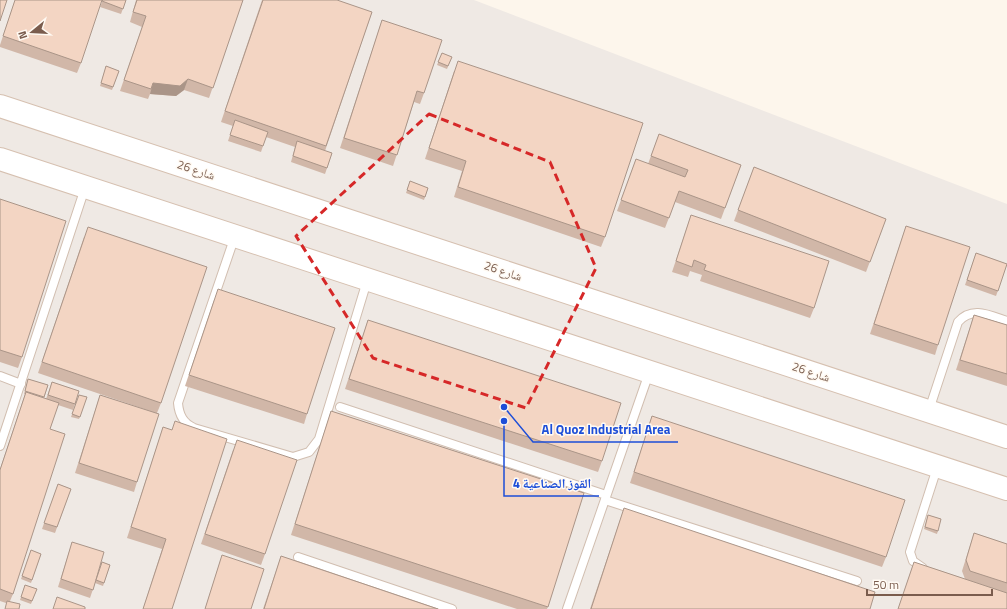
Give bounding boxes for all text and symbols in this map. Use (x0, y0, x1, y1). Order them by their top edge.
north arrow (12, 12, 52, 52)
text: N (14, 29, 31, 41)
street label: شارع 26 (175, 154, 218, 185)
street label: شارع 26 (482, 255, 525, 286)
street label: شارع 26 (790, 356, 833, 387)
callout: Al Quoz Industrial Area (533, 417, 678, 442)
text: Al Quoz Industrial Area (542, 419, 671, 439)
callout: القوز الصناعية 4 (504, 471, 599, 496)
text: القوز الصناعية 4 (513, 473, 591, 493)
scale bar (867, 571, 992, 597)
text: 50 m (873, 575, 899, 594)

